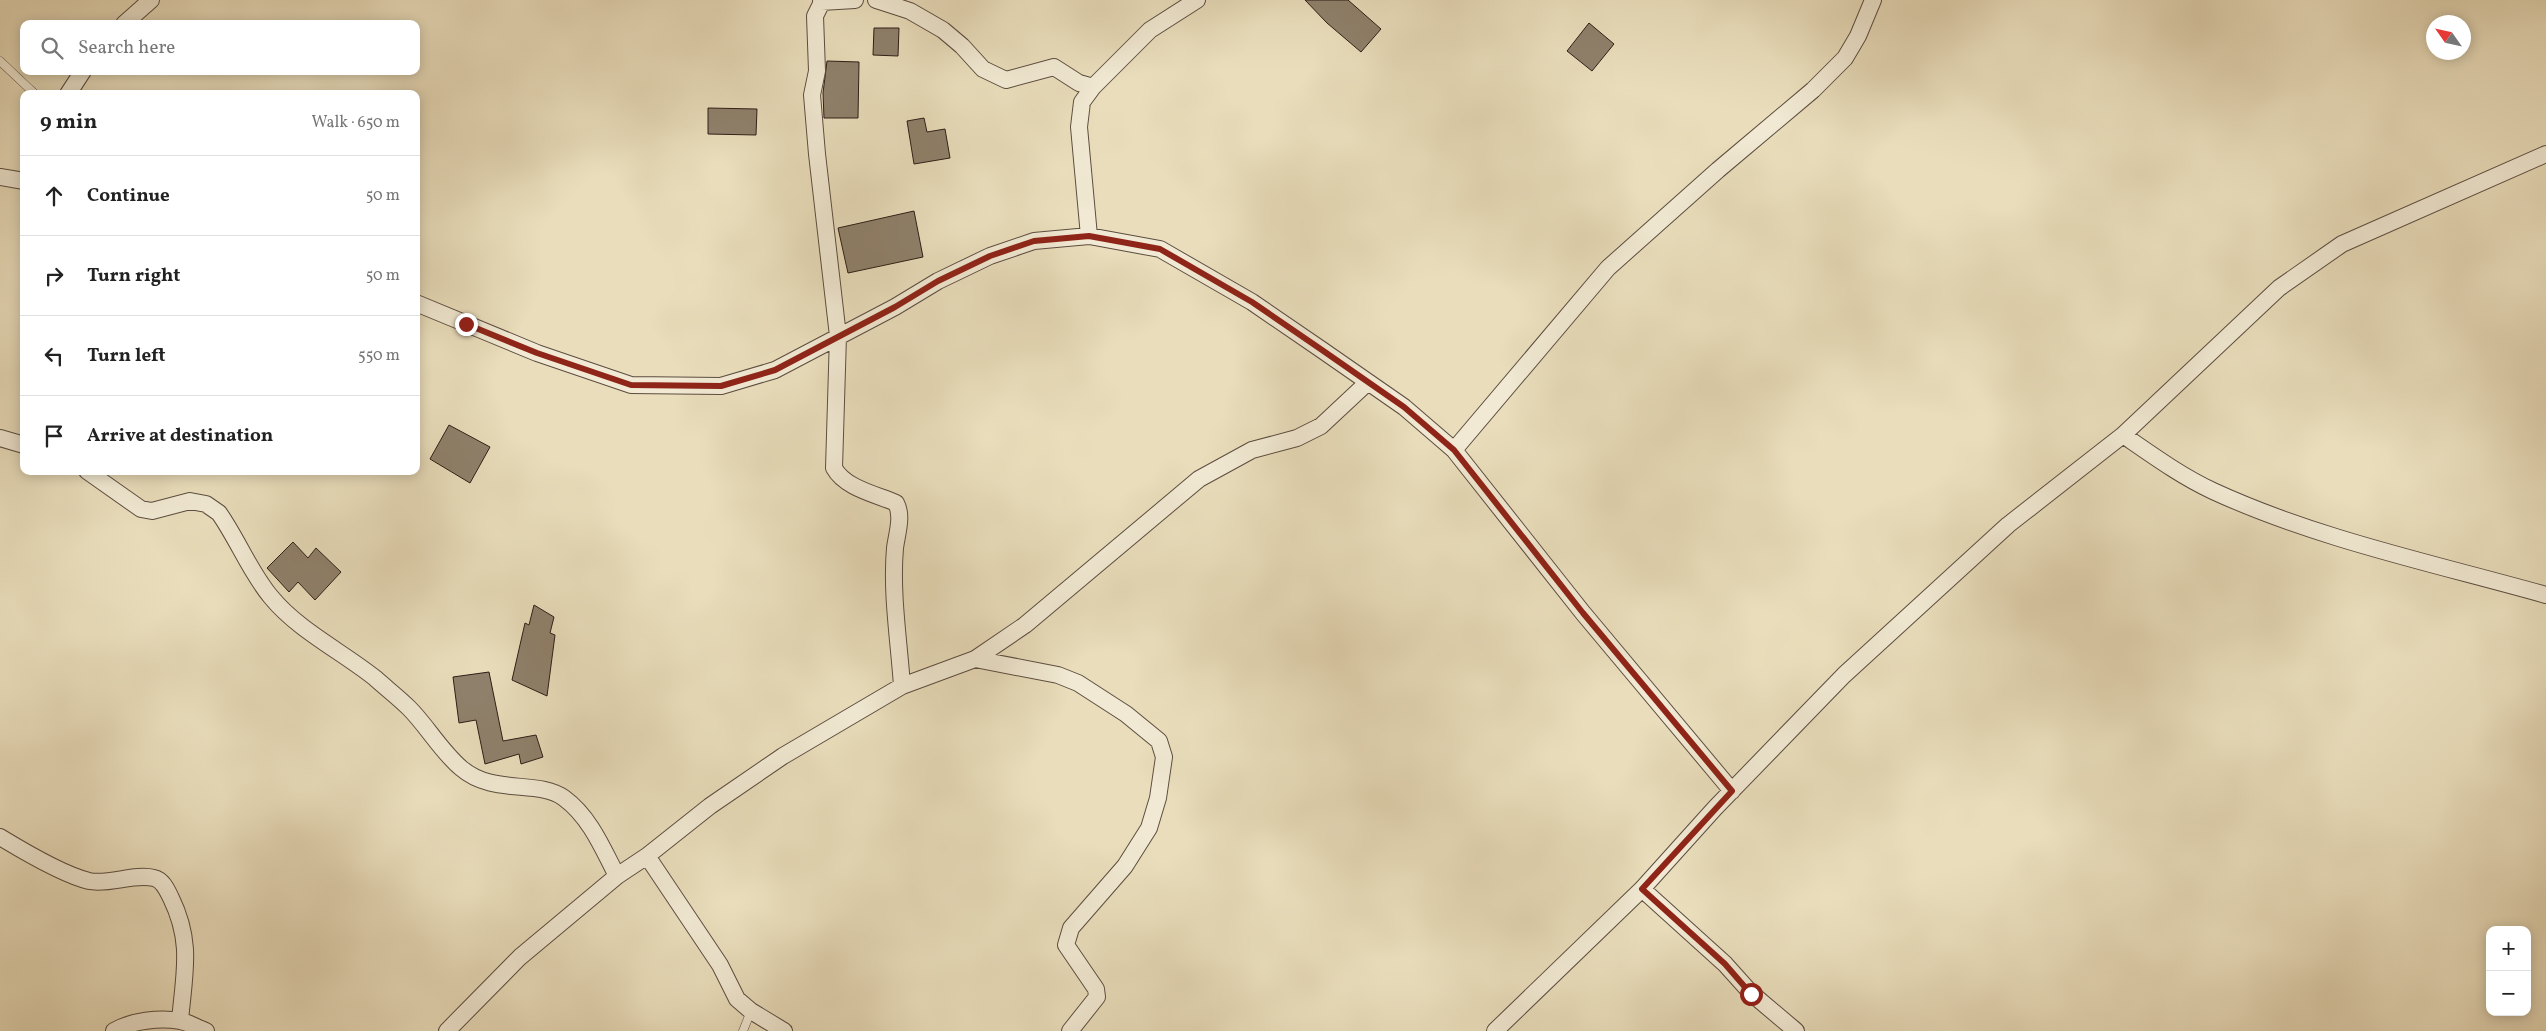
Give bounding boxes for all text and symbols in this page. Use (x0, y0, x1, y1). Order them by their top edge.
north arrow (2426, 15, 2471, 60)
search box (20, 20, 420, 75)
icon: search (38, 34, 66, 62)
text: Search here (78, 35, 175, 61)
text: 9 min (40, 108, 97, 137)
text: Walk · 650 m (312, 112, 400, 134)
icon: ahead (40, 182, 68, 210)
text: Continue (87, 183, 170, 209)
text: 50 m (366, 185, 400, 207)
icon: right (40, 262, 68, 290)
text: Turn right (87, 263, 180, 289)
text: 50 m (366, 265, 400, 287)
route end (455, 313, 478, 336)
icon: left (40, 342, 68, 370)
text: Turn left (87, 343, 166, 369)
text: 550 m (358, 345, 400, 367)
icon: arrive (40, 422, 68, 450)
text: Arrive at destination (87, 423, 273, 449)
map controls (2486, 926, 2531, 1016)
button: + (2486, 926, 2531, 971)
button: − (2486, 971, 2531, 1016)
route start (1740, 983, 1763, 1006)

